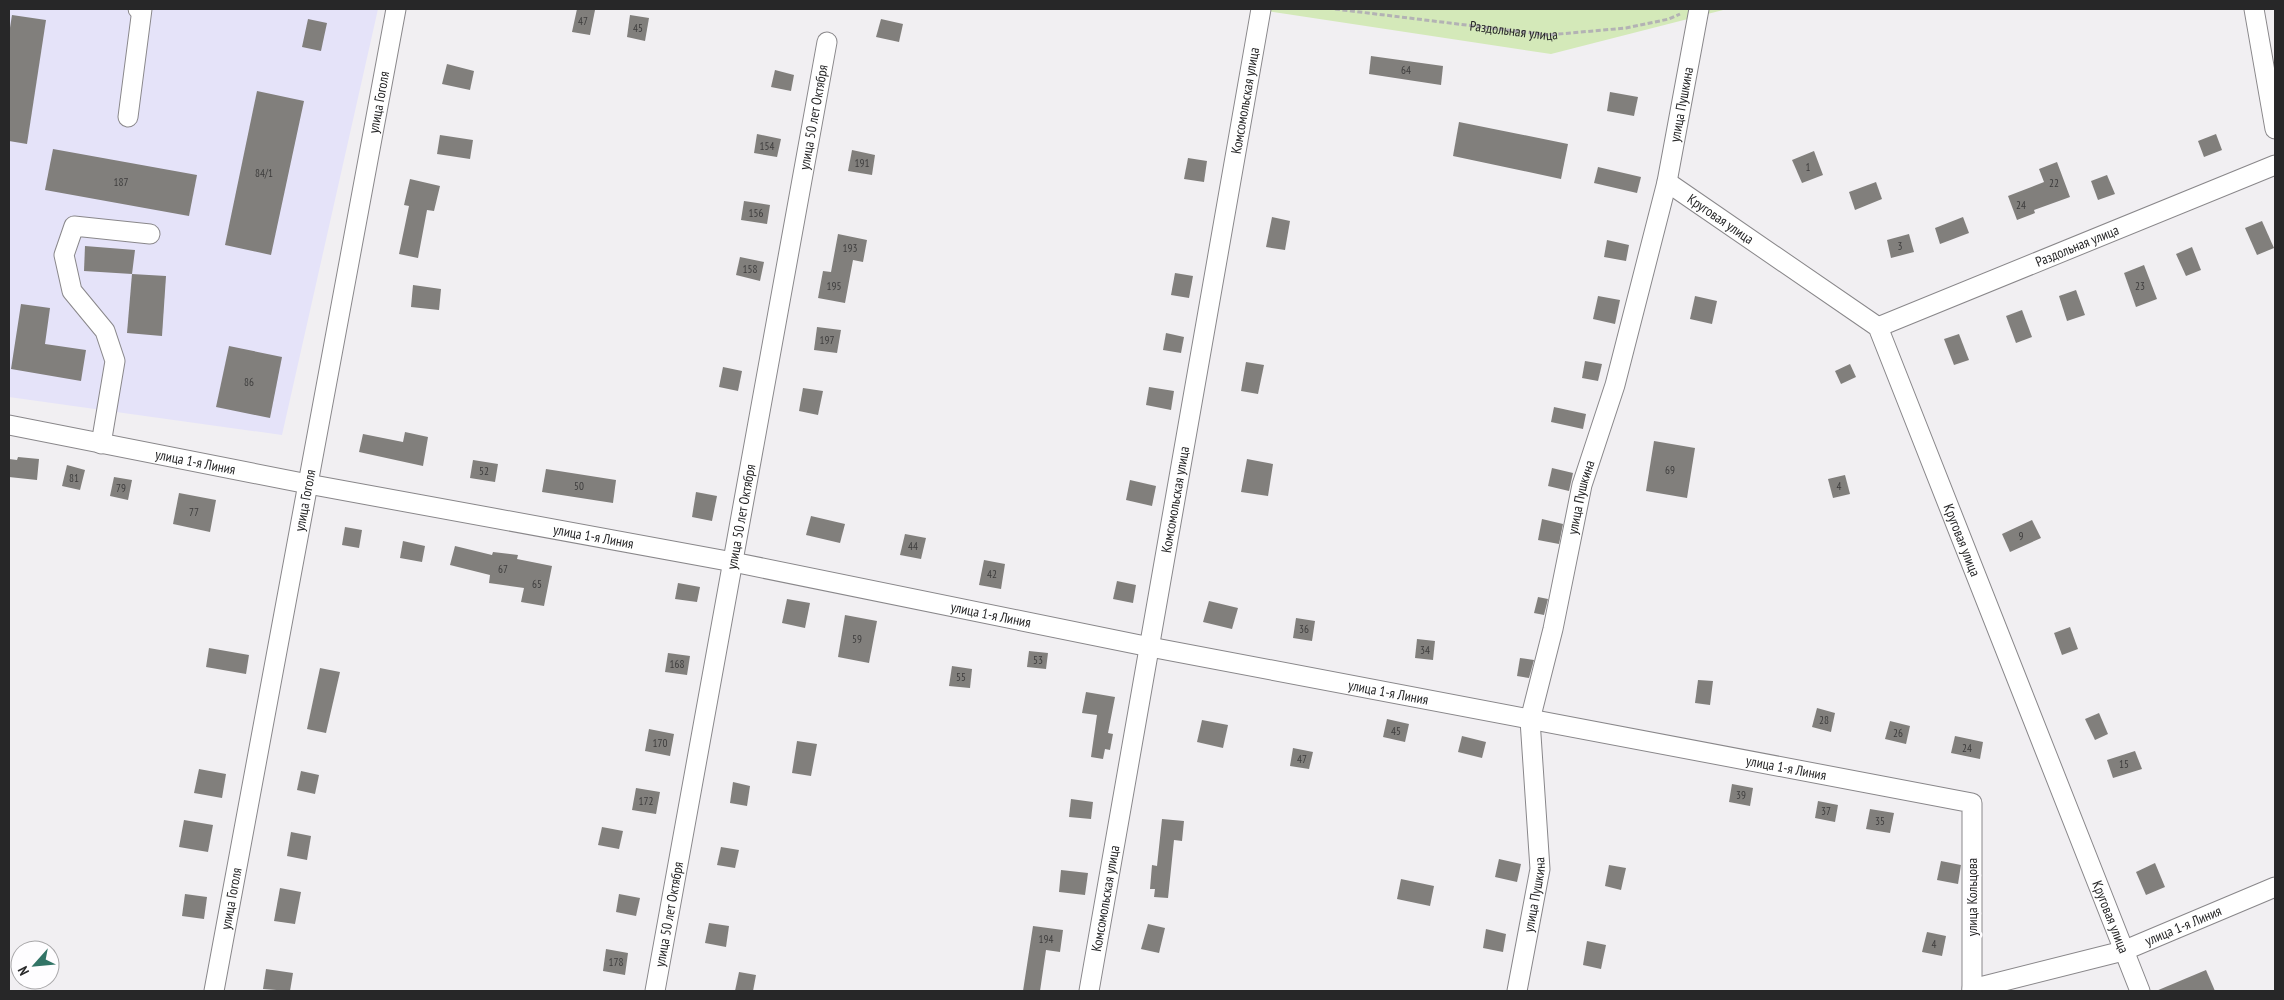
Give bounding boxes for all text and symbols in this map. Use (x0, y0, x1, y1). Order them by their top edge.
house number: 47 (578, 14, 588, 28)
street label: Раздольная улица (1469, 17, 1558, 44)
house number: 45 (633, 21, 643, 35)
street label: Комсомольская улица (1227, 46, 1263, 155)
street label: улица 50 лет Октября (795, 63, 832, 171)
house number: 64 (1401, 63, 1411, 77)
street label: улица Пушкина (1666, 65, 1697, 143)
street label: улица Гоголя (364, 70, 393, 135)
house number: 154 (760, 139, 774, 153)
house number: 191 (855, 156, 869, 170)
house number: 1 (1806, 160, 1811, 174)
house number: 84/1 (255, 166, 273, 180)
house number: 187 (114, 175, 128, 189)
house number: 22 (2049, 176, 2059, 190)
street label: Круговая улица (1684, 190, 1757, 248)
house number: 24 (2016, 198, 2026, 212)
house number: 156 (749, 206, 763, 220)
street label: Раздольная улица (2033, 221, 2121, 271)
house number: 3 (1898, 239, 1903, 253)
house number: 193 (843, 241, 857, 255)
house number: 158 (743, 262, 757, 276)
house number: 195 (827, 279, 841, 293)
house number: 23 (2135, 279, 2145, 293)
house number: 197 (820, 333, 834, 347)
house number: 86 (244, 375, 254, 389)
street label: улица 1-я Линия (154, 445, 237, 478)
street label: Комсомольская улица (1157, 445, 1193, 554)
street label: улица Пушкина (1563, 458, 1599, 536)
street label: улица 50 лет Октября (723, 463, 759, 571)
house number: 69 (1665, 463, 1675, 477)
house number: 52 (479, 464, 489, 478)
street label: улица Гоголя (290, 468, 319, 533)
house number: 81 (69, 471, 79, 485)
house number: 50 (574, 479, 584, 493)
house number: 4 (1837, 479, 1842, 493)
house number: 79 (116, 481, 126, 495)
street label: Круговая улица (1940, 501, 1984, 579)
house number: 77 (189, 505, 199, 519)
street label: улица 1-я Линия (552, 520, 635, 553)
house number: 9 (2019, 529, 2024, 543)
house number: 44 (908, 539, 918, 553)
house number: 67 (498, 562, 508, 576)
house number: 42 (987, 567, 997, 581)
house number: 65 (532, 577, 542, 591)
street label: улица 1-я Линия (949, 598, 1032, 631)
house number: 36 (1299, 622, 1309, 636)
house number: 59 (852, 632, 862, 646)
house number: 34 (1420, 643, 1430, 657)
house number: 53 (1033, 653, 1043, 667)
house number: 168 (670, 657, 684, 671)
house number: 55 (956, 670, 966, 684)
street label: улица 1-я Линия (1347, 676, 1430, 709)
house number: 28 (1819, 713, 1829, 727)
house number: 45 (1391, 724, 1401, 738)
house number: 26 (1893, 726, 1903, 740)
house number: 170 (653, 736, 667, 750)
house number: 24 (1962, 741, 1972, 755)
street label: улица 1-я Линия (1745, 751, 1828, 784)
house number: 47 (1297, 752, 1307, 766)
house number: 15 (2119, 757, 2129, 771)
house number: 39 (1736, 788, 1746, 802)
house number: 172 (639, 794, 653, 808)
house number: 37 (1821, 804, 1831, 818)
house number: 35 (1875, 814, 1885, 828)
street label: Комсомольская улица (1087, 844, 1123, 953)
street label: улица Пушкина (1519, 857, 1549, 934)
street label: улица Кольцова (1963, 858, 1981, 936)
street label: улица 50 лет Октября (651, 860, 687, 968)
street label: улица Гоголя (217, 866, 246, 931)
street label: Круговая улица (2088, 878, 2133, 956)
street label: улица 1-я Линия (2142, 902, 2224, 950)
house number: 194 (1039, 932, 1053, 946)
house number: 4 (1932, 937, 1937, 951)
north arrow (10, 940, 60, 990)
house number: 178 (609, 955, 623, 969)
text: N (14, 963, 33, 978)

